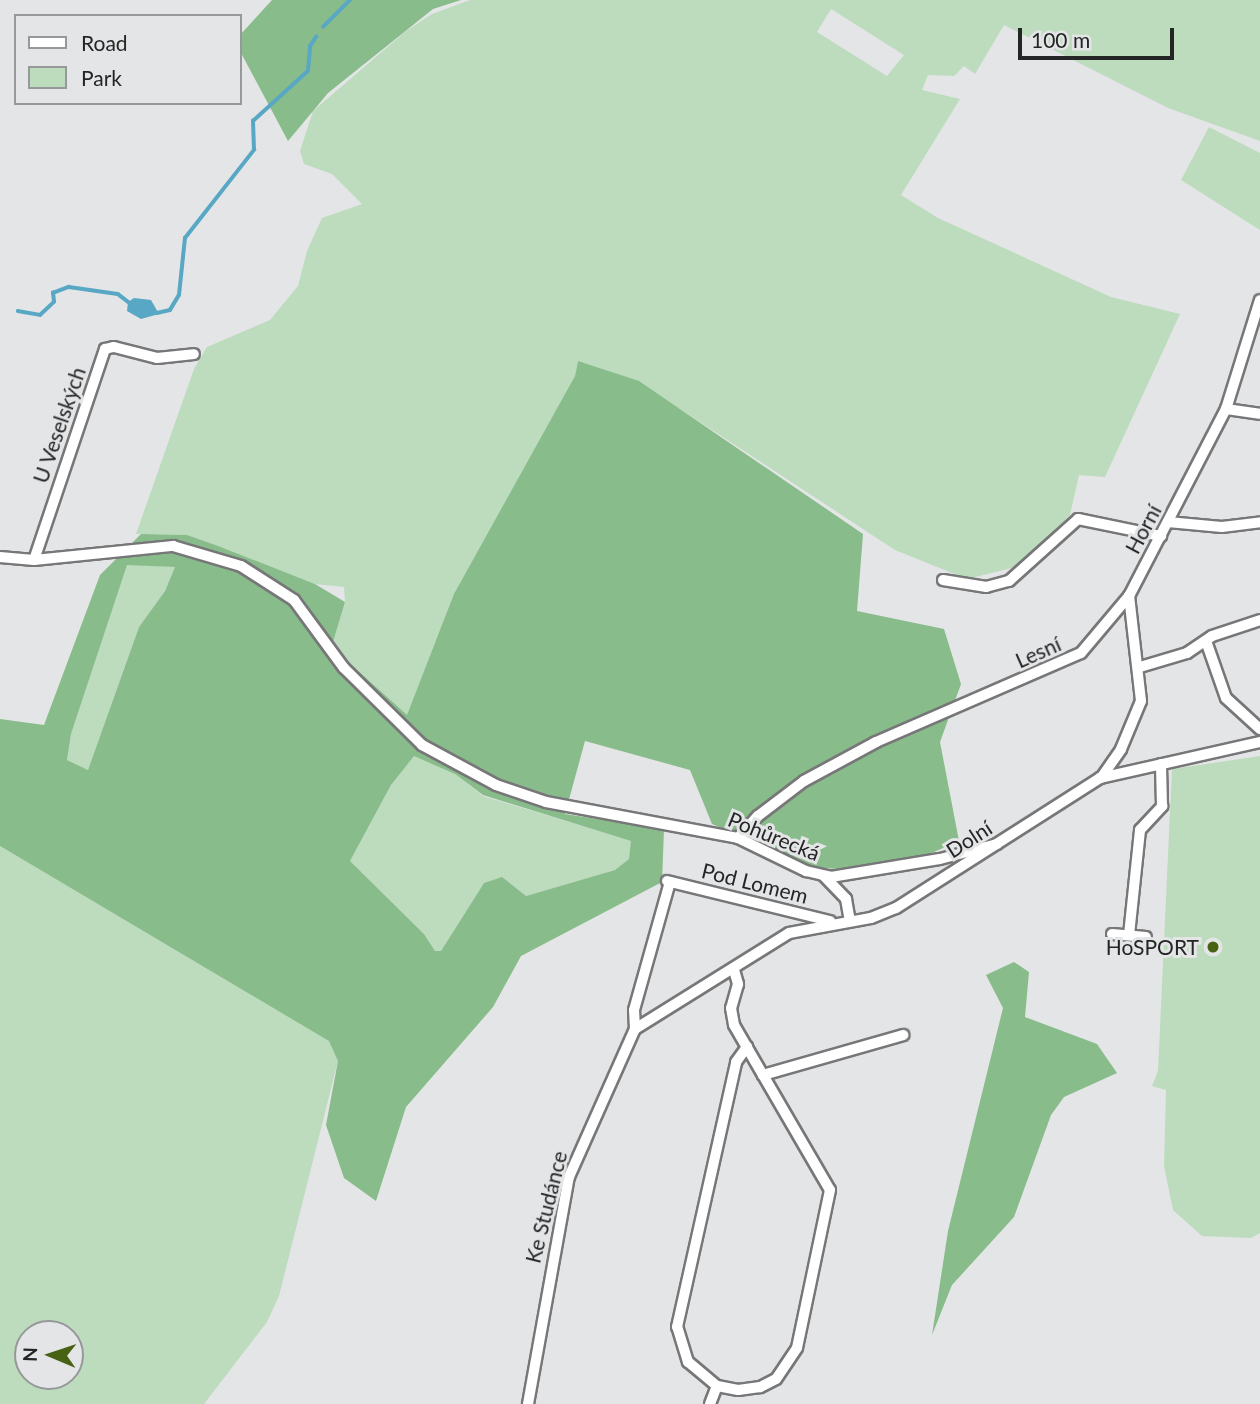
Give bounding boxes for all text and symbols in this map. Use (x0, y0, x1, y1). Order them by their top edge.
legend (14, 14, 242, 105)
scale bar (1022, 14, 1178, 58)
text: 100 m (1031, 27, 1090, 52)
text: Road (81, 30, 128, 55)
text: Park (81, 65, 122, 90)
street label: U Veselských (27, 363, 91, 487)
street label: Horní (1120, 500, 1166, 558)
street label: Lesní (1011, 631, 1065, 673)
street label: Pohůrecká (724, 806, 824, 866)
street label: Dolní (941, 815, 997, 863)
street label: Pod Lomem (699, 858, 811, 908)
place label: HoSPORT (1106, 934, 1199, 960)
marker: HoSPORT (1205, 939, 1221, 955)
street label: Ke Studánce (520, 1148, 572, 1266)
north arrow (14, 1320, 84, 1390)
text: N (18, 1347, 41, 1362)

